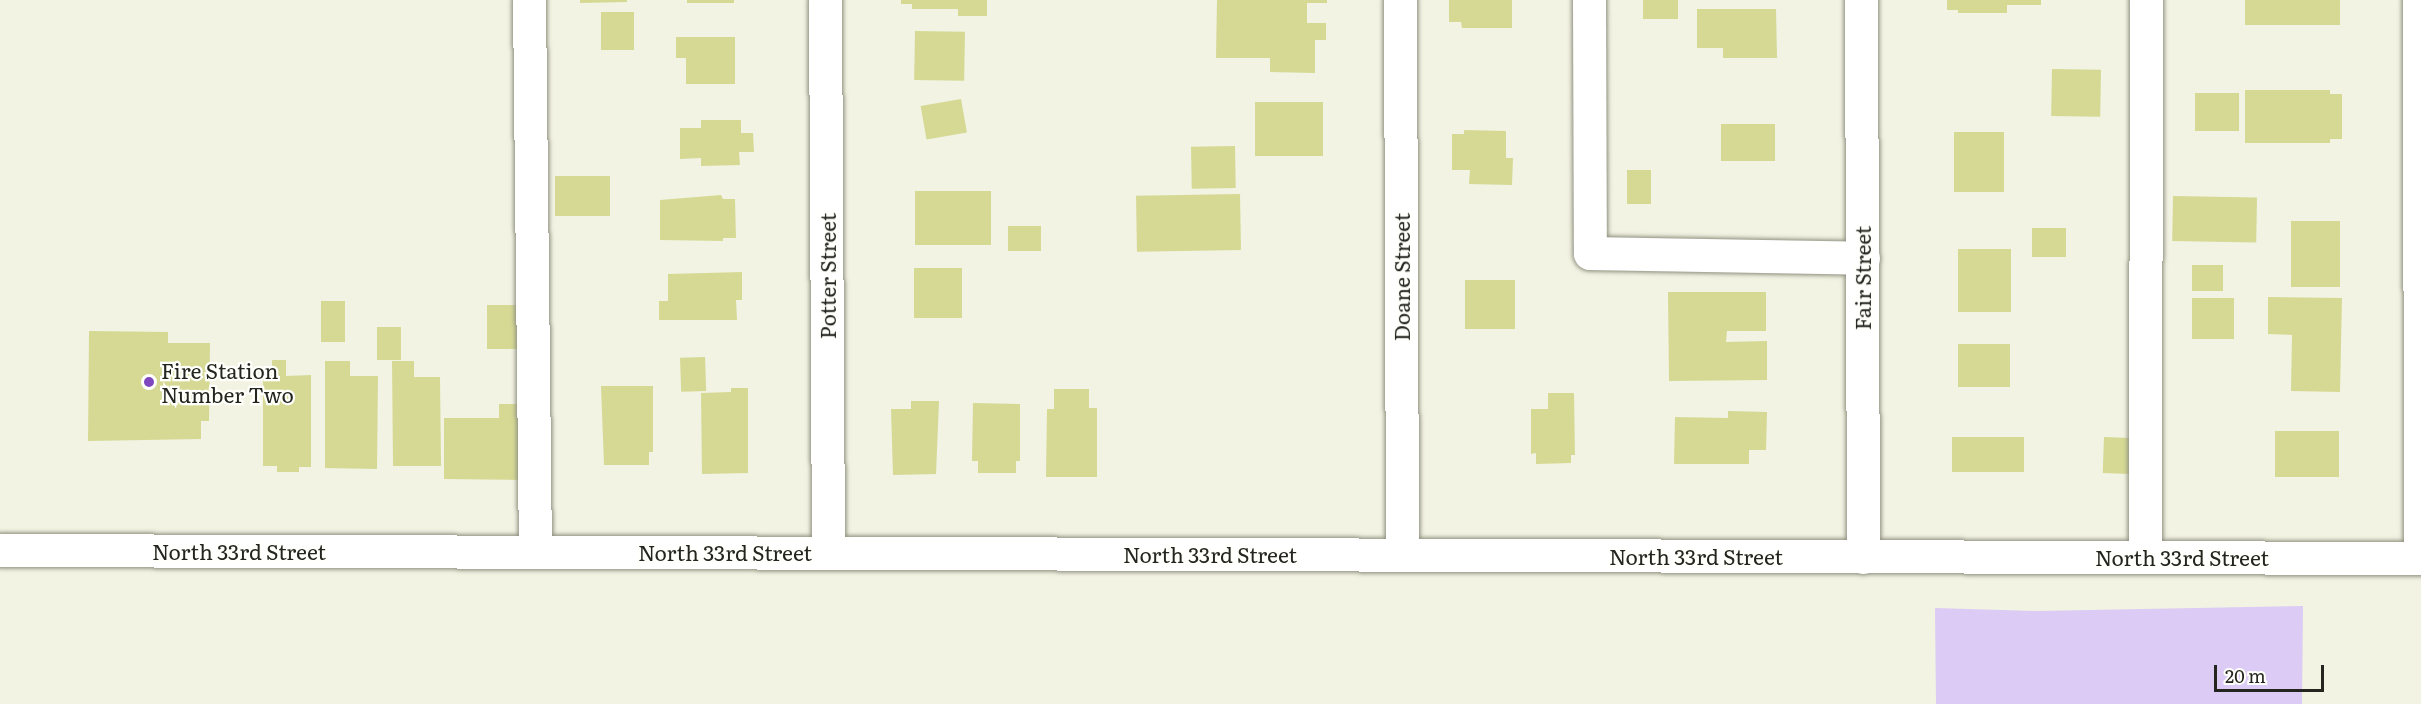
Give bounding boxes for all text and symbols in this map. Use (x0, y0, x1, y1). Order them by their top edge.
street label: Potter Street (814, 213, 840, 339)
street label: Doane Street (1388, 213, 1414, 341)
street label: Fair Street (1849, 226, 1875, 330)
place label: Fire Station Number Two (161, 357, 294, 407)
marker: Fire Station Number Two (142, 375, 156, 389)
street label: North 33rd Street (152, 538, 326, 564)
street label: North 33rd Street (638, 539, 812, 565)
street label: North 33rd Street (1123, 541, 1297, 567)
street label: North 33rd Street (1609, 543, 1783, 569)
street label: North 33rd Street (2095, 544, 2269, 570)
scale bar (2217, 653, 2326, 691)
text: 20 m (2225, 662, 2266, 689)

